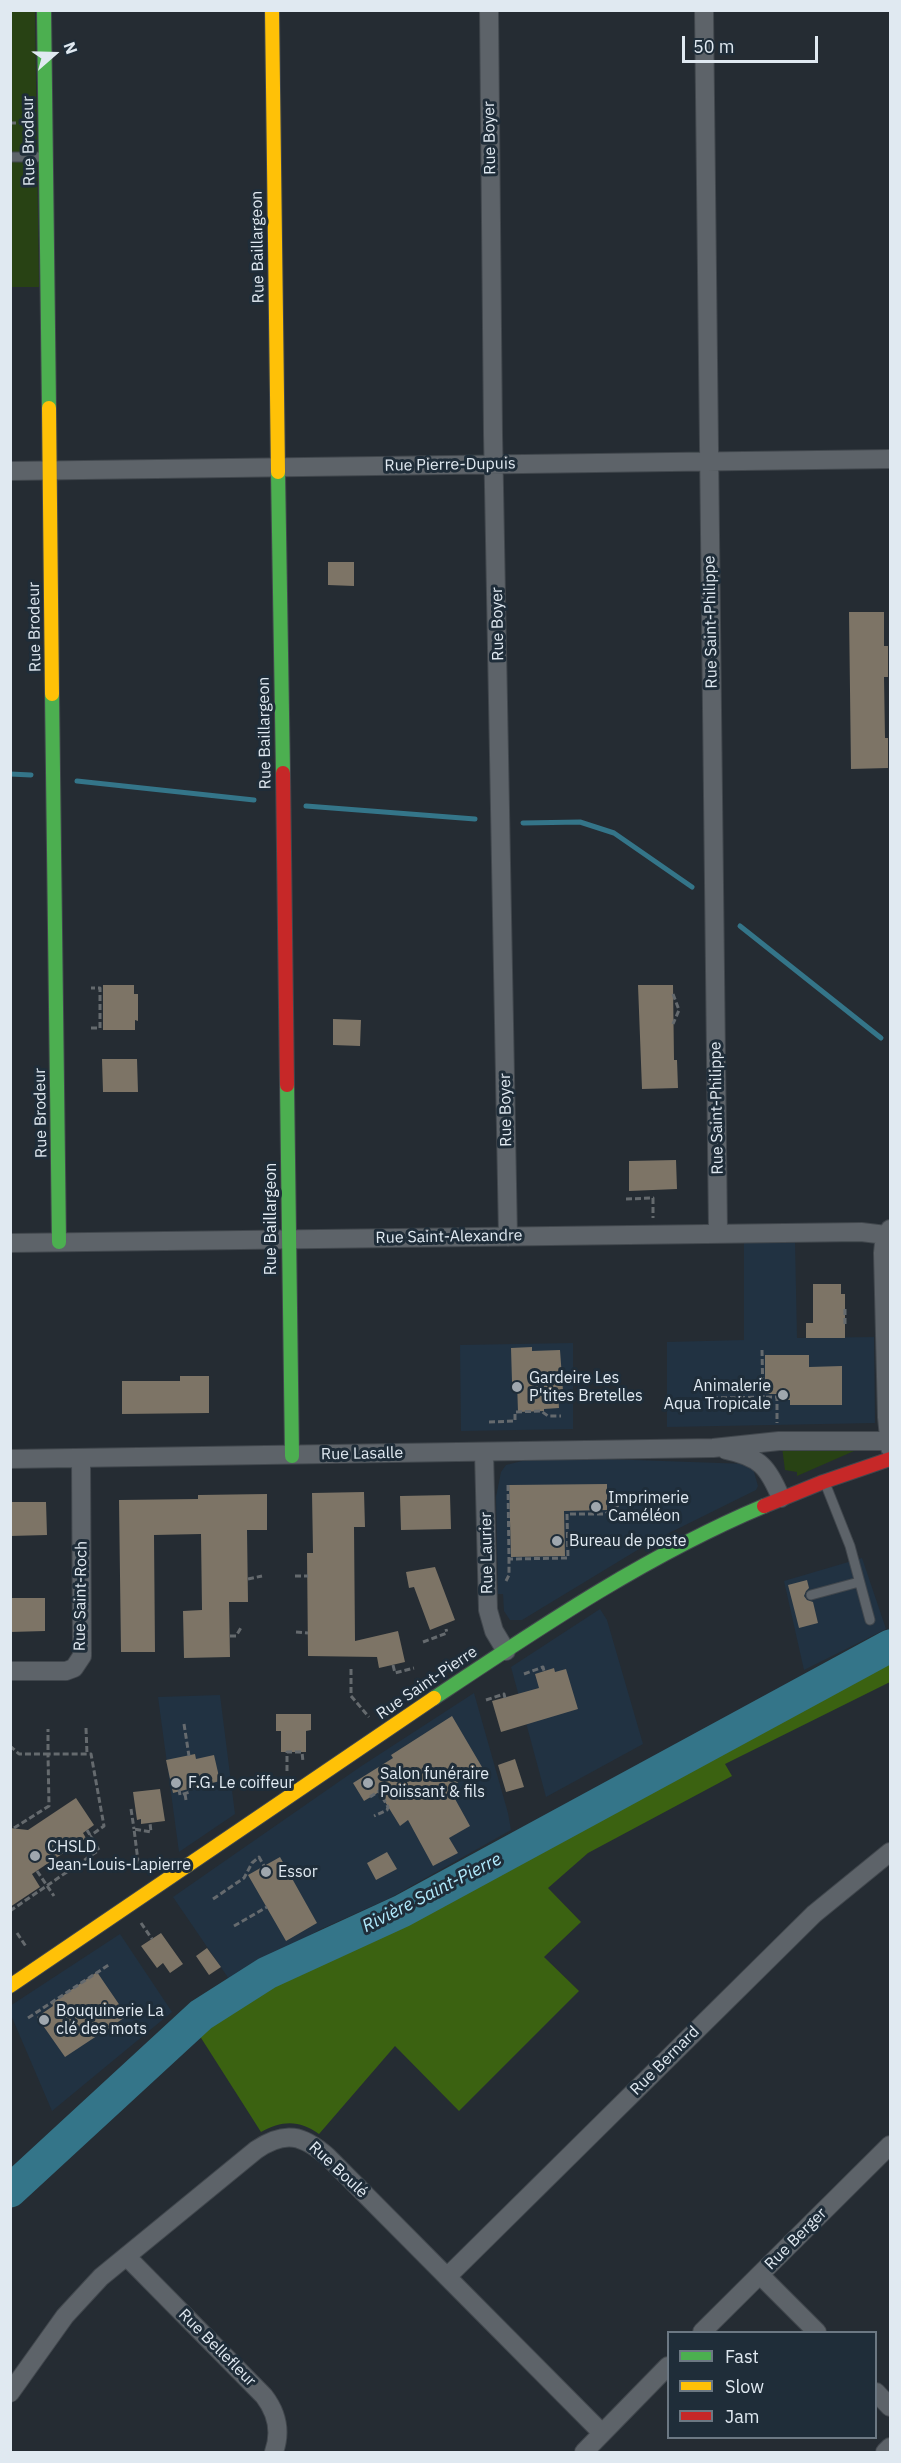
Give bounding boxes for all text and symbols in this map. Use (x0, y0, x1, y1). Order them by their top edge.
north arrow (24, 24, 84, 84)
scale bar (685, 24, 822, 62)
text: 50 m (693, 35, 735, 58)
text: N (60, 39, 82, 57)
street label: Rue Brodeur (19, 96, 39, 186)
street label: Rue Boyer (480, 101, 500, 175)
street label: Rue Baillargeon (247, 190, 269, 304)
street label: Rue Pierre-Dupuis (384, 454, 516, 476)
street label: Rue Saint-Philippe (700, 555, 722, 689)
street label: Rue Brodeur (25, 582, 45, 672)
street label: Rue Boyer (488, 587, 508, 661)
street label: Rue Baillargeon (254, 676, 276, 790)
street label: Rue Saint-Philippe (706, 1041, 728, 1175)
street label: Rue Brodeur (31, 1068, 51, 1158)
street label: Rue Boyer (496, 1073, 516, 1147)
street label: Rue Baillargeon (261, 1163, 281, 1275)
street label: Rue Saint-Alexandre (375, 1226, 523, 1248)
place label: Gardeire Les P'tites Bretelles (529, 1368, 643, 1406)
place label: Animalerie Aqua Tropicale (664, 1376, 771, 1414)
marker: Gardeire Les P'tites Bretelles (510, 1380, 524, 1394)
marker: Animalerie Aqua Tropicale (776, 1388, 790, 1402)
street label: Rue Lasalle (321, 1444, 403, 1464)
place label: Imprimerie Caméléon (608, 1488, 689, 1526)
marker: Imprimerie Caméléon (589, 1500, 603, 1514)
street label: Rue Laurier (477, 1512, 497, 1594)
place label: Bureau de poste (569, 1531, 687, 1551)
marker: Bureau de poste (550, 1534, 564, 1548)
street label: Rue Saint-Roch (70, 1541, 92, 1651)
street label: Rue Saint-Pierre (373, 1642, 481, 1724)
place label: Salon funéraire Poiissant & fils (380, 1764, 489, 1802)
place label: F.G. Le coiffeur (188, 1773, 294, 1793)
marker: F.G. Le coiffeur (169, 1776, 183, 1790)
marker: Salon funéraire Poiissant & fils (361, 1776, 375, 1790)
place label: CHSLD Jean-Louis-Lapierre (47, 1837, 191, 1875)
marker: CHSLD Jean-Louis-Lapierre (28, 1849, 42, 1863)
water label: Rivière Saint-Pierre (359, 1849, 505, 1937)
place label: Essor (278, 1862, 318, 1882)
marker: Essor (259, 1865, 273, 1879)
place label: Bouquinerie La clé des mots (56, 2001, 164, 2039)
marker: Bouquinerie La clé des mots (37, 2013, 51, 2027)
street label: Rue Bernard (627, 2023, 703, 2099)
street label: Rue Boulé (305, 2138, 371, 2202)
street label: Rue Berger (761, 2204, 831, 2274)
street label: Rue Bellefleur (174, 2305, 260, 2391)
legend (667, 2331, 877, 2439)
text: Fast (725, 2345, 759, 2368)
text: Slow (725, 2375, 764, 2398)
text: Jam (725, 2405, 760, 2428)

